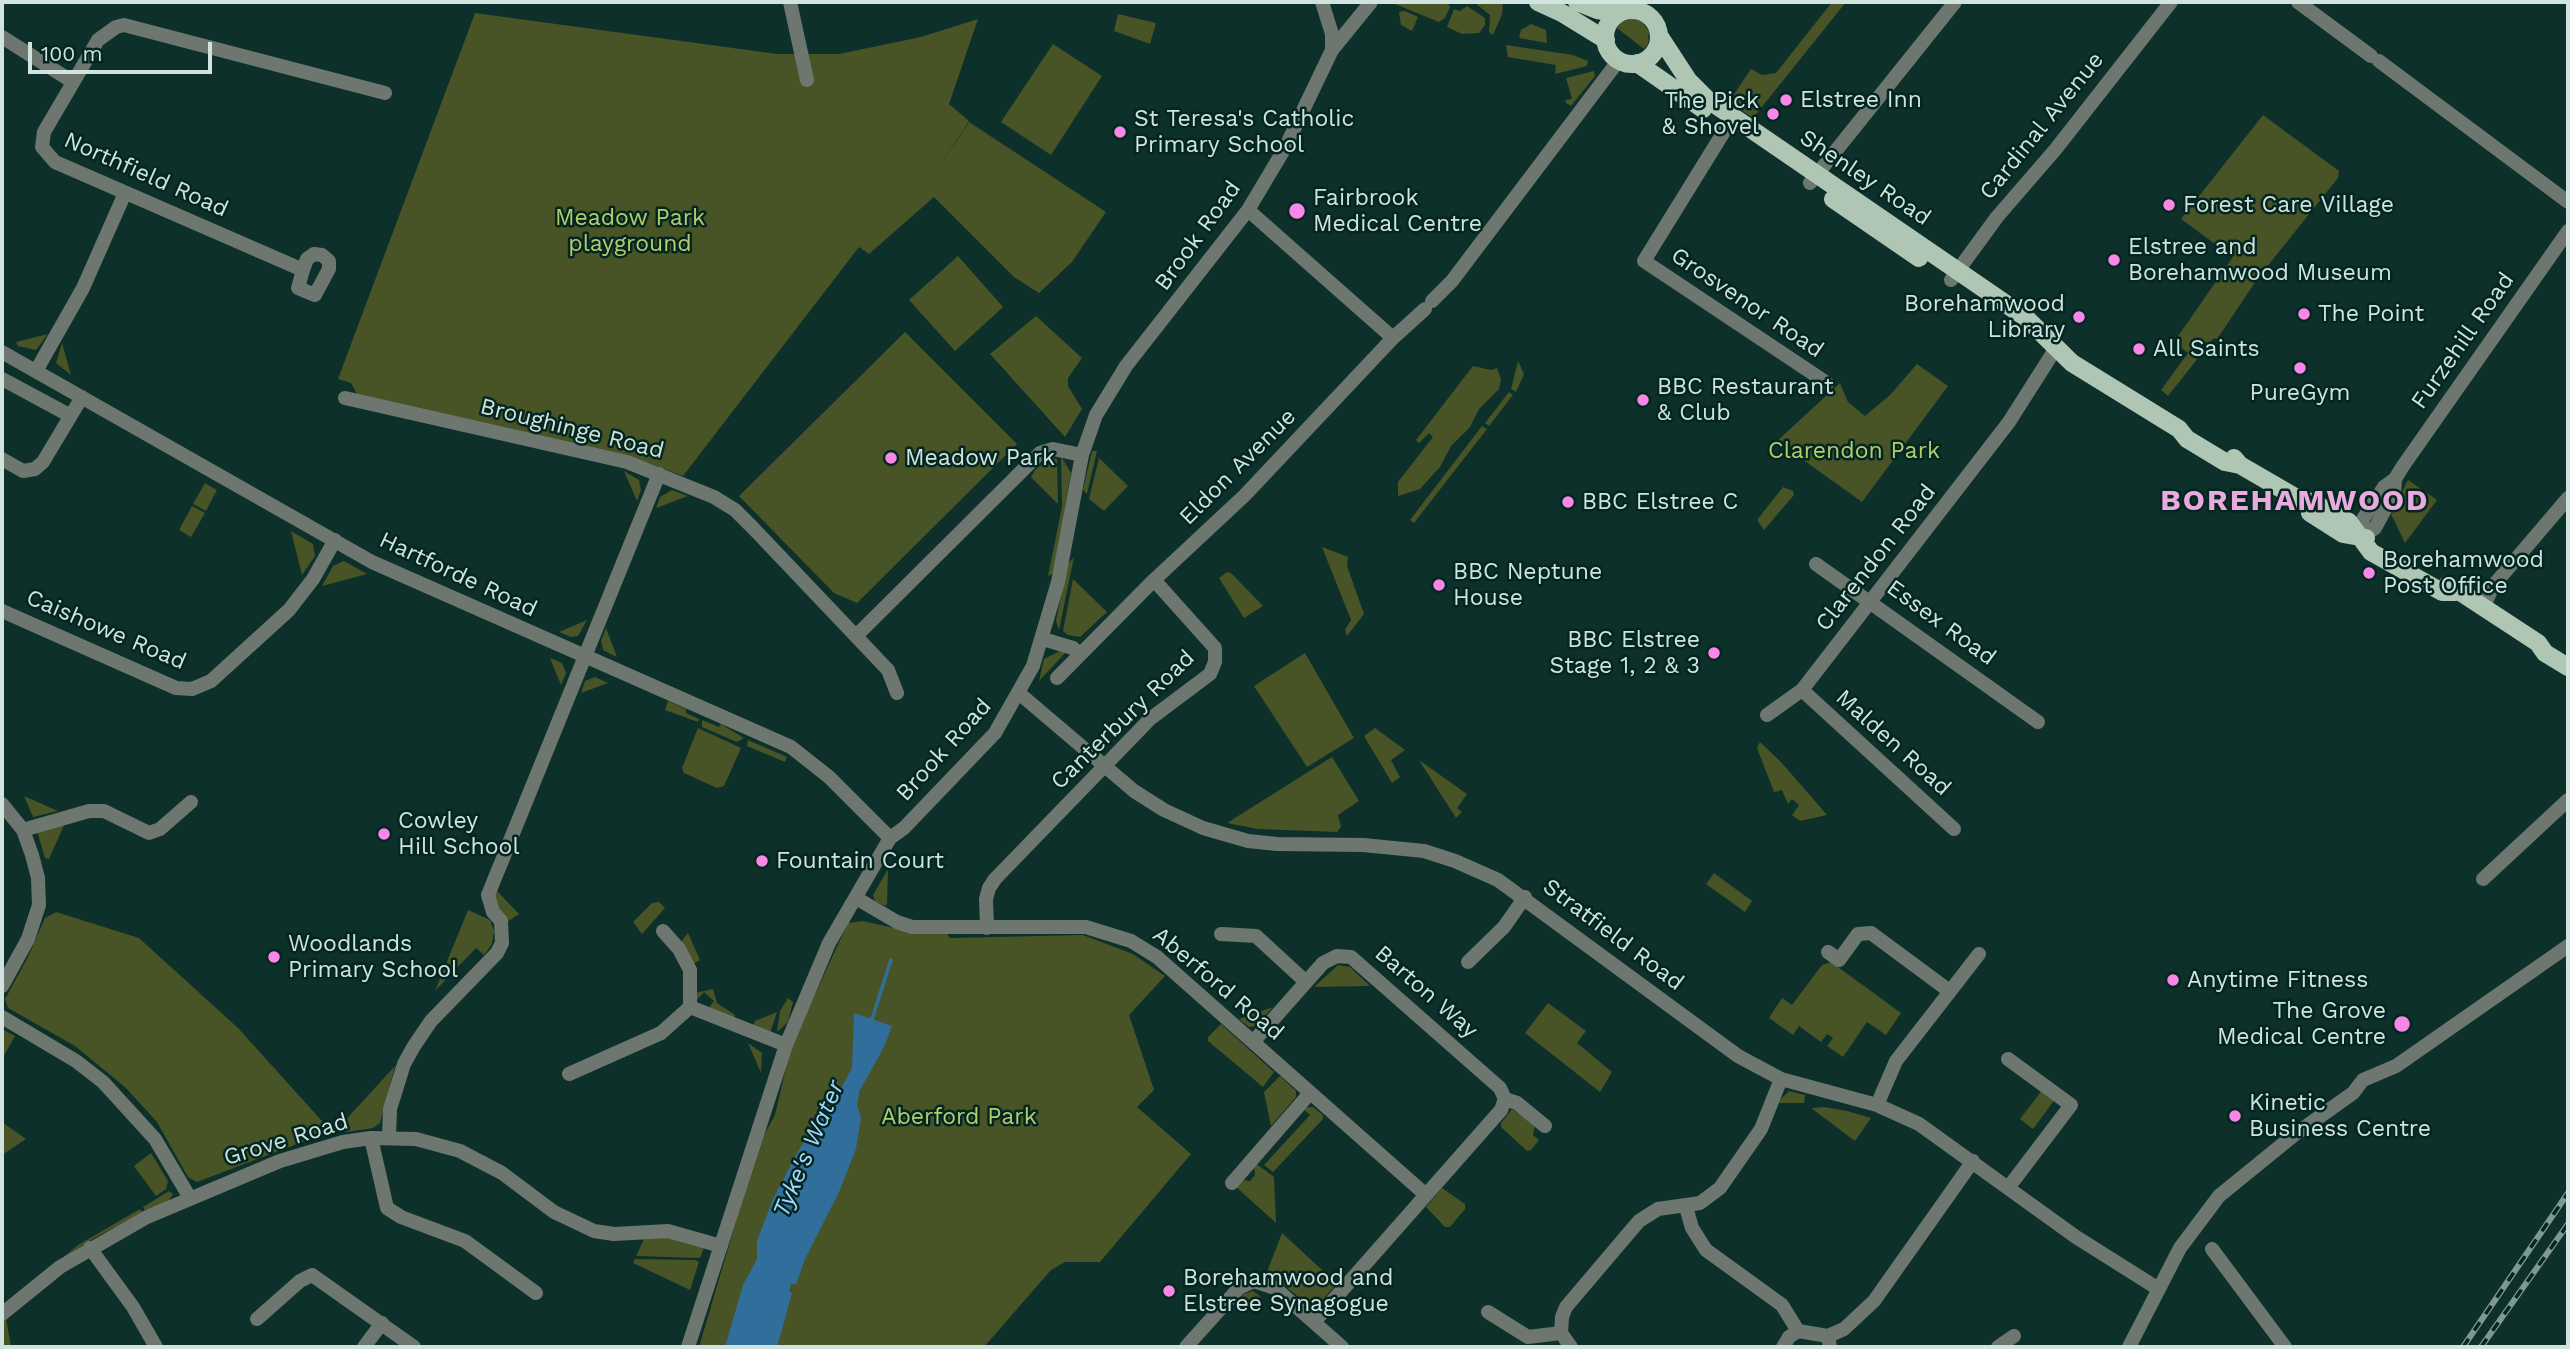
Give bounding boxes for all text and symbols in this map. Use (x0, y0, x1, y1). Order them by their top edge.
scale bar (32, 28, 215, 72)
text: 100 m (41, 41, 103, 66)
street label: Cardinal Avenue (1974, 47, 2110, 205)
place label: Elstree Inn (1800, 86, 1922, 114)
place label: The Pick & Shovel (1662, 87, 1759, 141)
marker: Elstree Inn (1778, 92, 1794, 108)
place label: St Teresa's Catholic Primary School (1134, 105, 1354, 159)
marker: The Pick & Shovel (1765, 106, 1781, 122)
marker: St Teresa's Catholic Primary School (1112, 124, 1128, 140)
street label: Shenley Road (1794, 124, 1936, 232)
street label: Northfield Road (60, 126, 232, 224)
street label: Brook Road (1149, 176, 1247, 296)
place label: Fairbrook Medical Centre (1313, 184, 1482, 238)
place label: Forest Care Village (2183, 191, 2394, 219)
marker: Forest Care Village (2161, 197, 2177, 213)
marker: Fairbrook Medical Centre (1287, 201, 1307, 221)
park label: Meadow Park playground (555, 204, 705, 258)
place label: Elstree and Borehamwood Museum (2128, 233, 2392, 287)
street label: Grosvenor Road (1666, 242, 1828, 364)
marker: Elstree and Borehamwood Museum (2106, 252, 2122, 268)
street label: Furzehill Road (2406, 267, 2520, 415)
place label: Borehamwood Library (1904, 290, 2065, 344)
place label: The Point (2318, 300, 2424, 328)
marker: The Point (2296, 306, 2312, 322)
marker: Borehamwood Library (2071, 309, 2087, 325)
place label: All Saints (2153, 335, 2260, 363)
marker: All Saints (2131, 341, 2147, 357)
marker: PureGym (2292, 360, 2308, 376)
place label: BBC Restaurant & Club (1657, 373, 1834, 427)
place label: PureGym (2250, 379, 2350, 407)
marker: BBC Restaurant & Club (1635, 392, 1651, 408)
street label: Broughinge Road (477, 393, 667, 465)
street label: Eldon Avenue (1174, 403, 1302, 531)
park label: Clarendon Park (1768, 437, 1940, 465)
place label: Meadow Park (905, 444, 1055, 472)
marker: Meadow Park (883, 450, 899, 466)
street label: Clarendon Road (1810, 479, 1942, 637)
district label: BOREHAMWOOD (2162, 483, 2428, 519)
place label: BBC Elstree C (1582, 488, 1738, 516)
marker: BBC Elstree C (1560, 494, 1576, 510)
street label: Hartforde Road (375, 526, 541, 624)
place label: Borehamwood Post Office (2383, 546, 2544, 600)
place label: BBC Neptune House (1453, 558, 1602, 612)
marker: Borehamwood Post Office (2361, 565, 2377, 581)
street label: Essex Road (1881, 574, 2001, 672)
marker: BBC Neptune House (1431, 577, 1447, 593)
street label: Caishowe Road (22, 584, 190, 676)
place label: BBC Elstree Stage 1, 2 & 3 (1549, 626, 1700, 680)
street label: Canterbury Road (1045, 644, 1201, 796)
marker: BBC Elstree Stage 1, 2 & 3 (1706, 645, 1722, 661)
street label: Malden Road (1830, 684, 1956, 802)
street label: Brook Road (891, 693, 997, 807)
place label: Cowley Hill School (398, 807, 519, 861)
marker: Cowley Hill School (376, 826, 392, 842)
place label: Fountain Court (776, 847, 944, 875)
marker: Fountain Court (754, 853, 770, 869)
street label: Stratfield Road (1537, 873, 1689, 997)
street label: Aberford Road (1147, 921, 1289, 1047)
place label: Woodlands Primary School (288, 930, 458, 984)
street label: Barton Way (1369, 940, 1483, 1044)
marker: Woodlands Primary School (266, 949, 282, 965)
place label: Anytime Fitness (2187, 966, 2368, 994)
marker: Anytime Fitness (2165, 972, 2181, 988)
place label: The Grove Medical Centre (2217, 997, 2386, 1051)
marker: The Grove Medical Centre (2392, 1014, 2412, 1034)
water label: Tyke's Water (767, 1076, 851, 1222)
place label: Kinetic Business Centre (2249, 1089, 2431, 1143)
park label: Aberford Park (881, 1103, 1037, 1131)
street label: Grove Road (220, 1108, 352, 1172)
marker: Kinetic Business Centre (2227, 1108, 2243, 1124)
place label: Borehamwood and Elstree Synagogue (1183, 1264, 1393, 1318)
marker: Borehamwood and Elstree Synagogue (1161, 1283, 1177, 1299)

